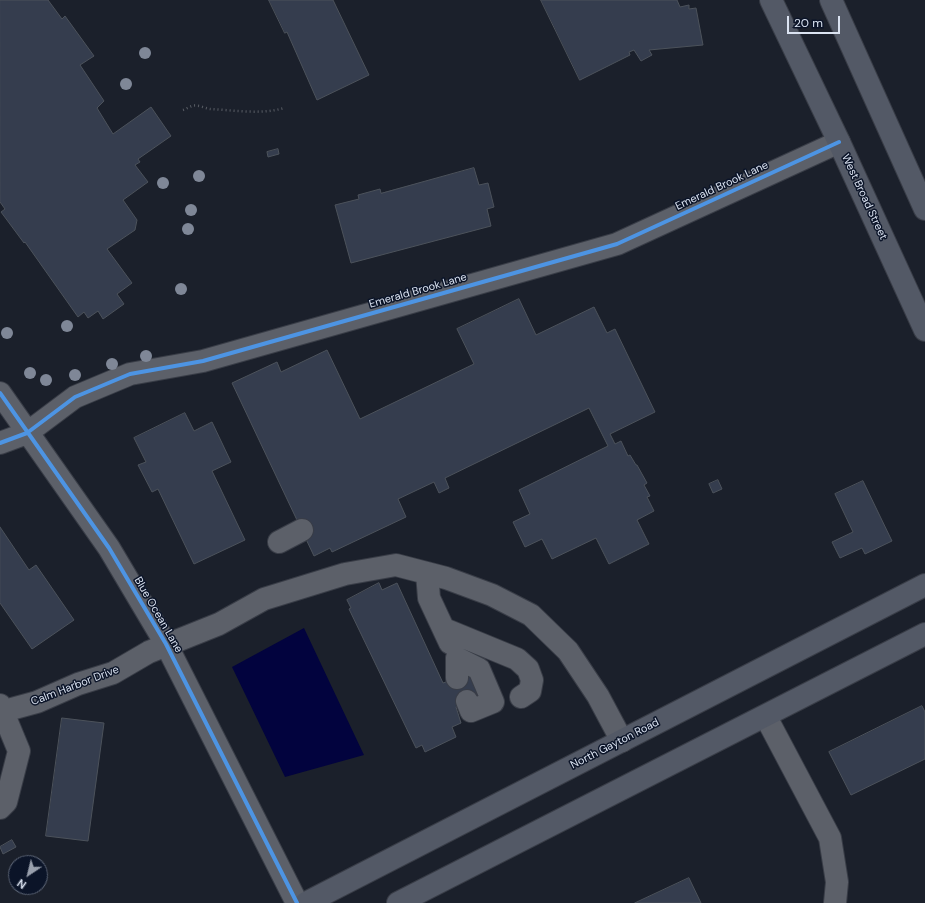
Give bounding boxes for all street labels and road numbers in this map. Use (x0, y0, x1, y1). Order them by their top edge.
street label: West Broad Street (838, 152, 890, 242)
street label: Emerald Brook Lane (673, 159, 771, 213)
street label: Emerald Brook Lane (368, 271, 468, 311)
street label: Blue Ocean Lane (131, 575, 185, 655)
street label: Calm Harbor Drive (29, 663, 121, 709)
street label: North Gayton Road (569, 716, 661, 772)

